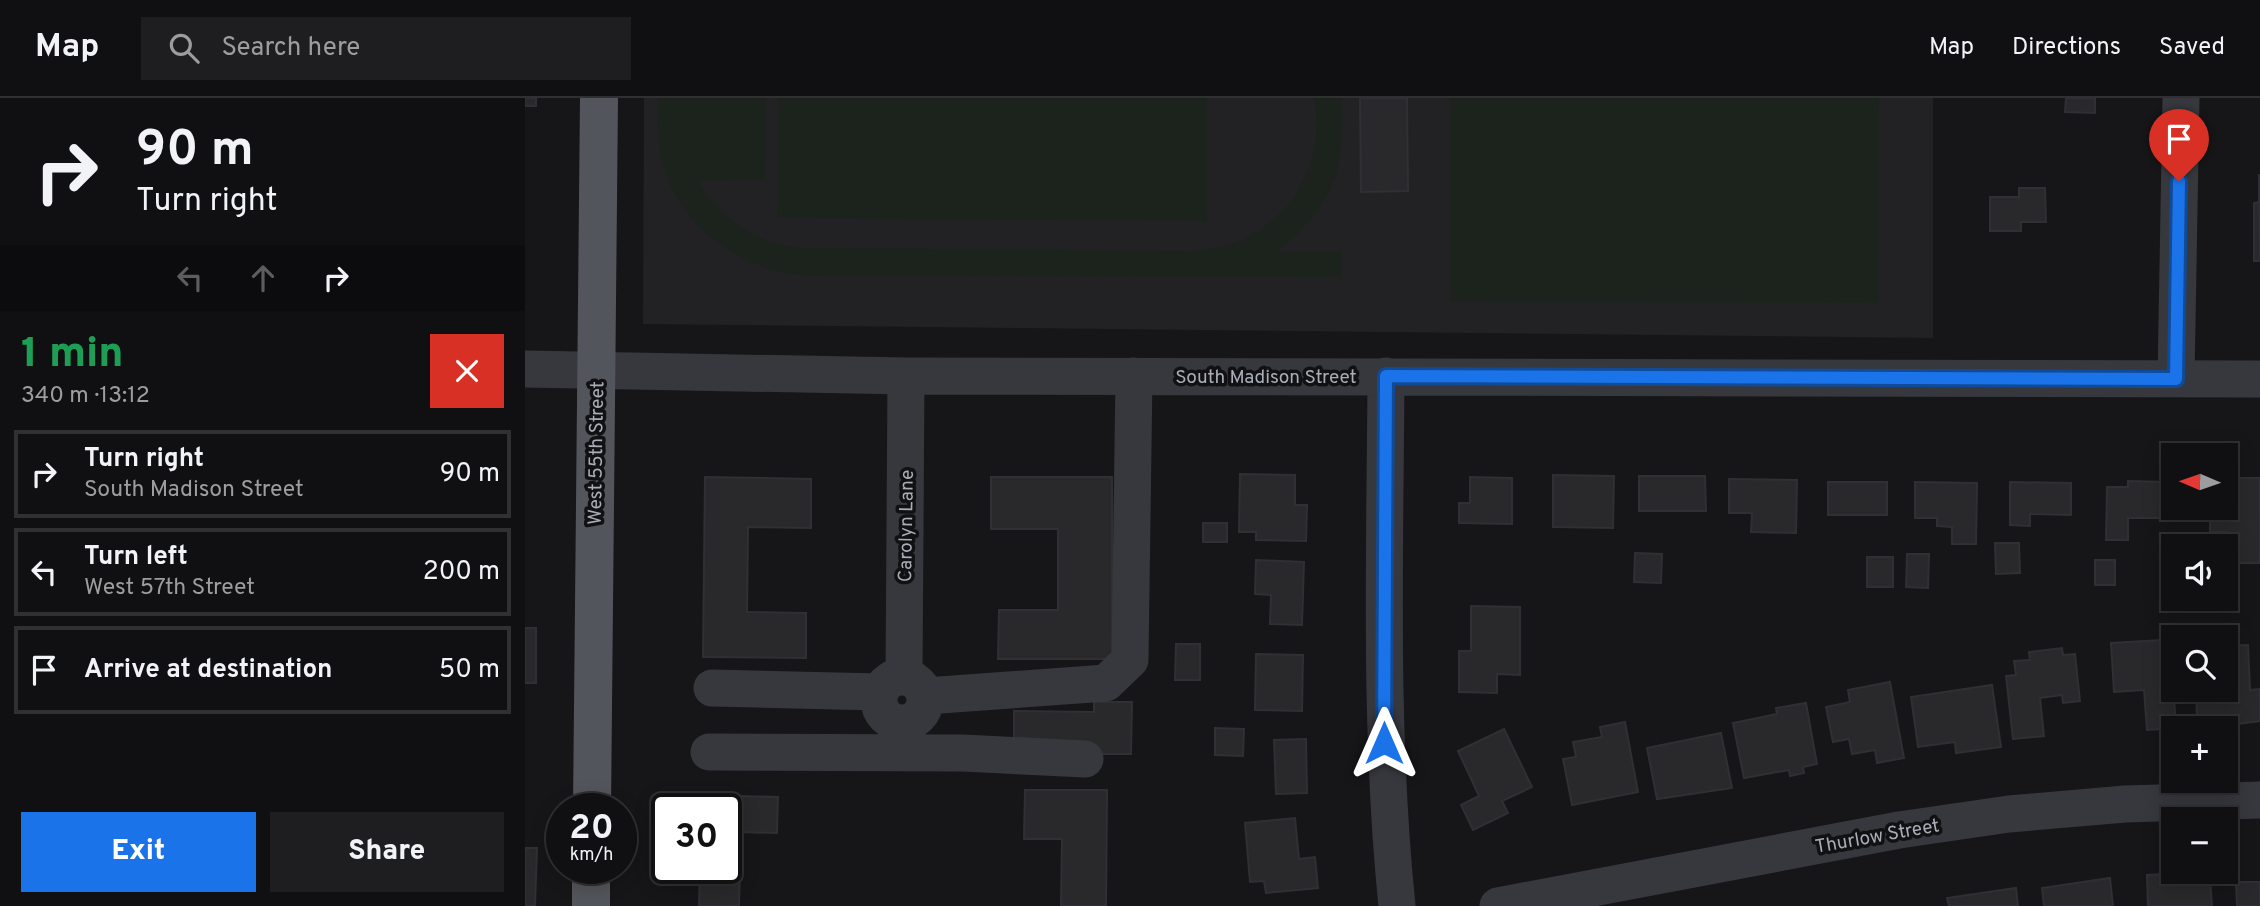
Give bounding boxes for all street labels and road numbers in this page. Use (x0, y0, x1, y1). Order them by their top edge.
street label: South Madison Street (1175, 366, 1357, 390)
street label: West 55th Street (584, 381, 610, 525)
street label: Carolyn Lane (894, 470, 920, 582)
street label: Thurlow Street (1813, 814, 1941, 860)

